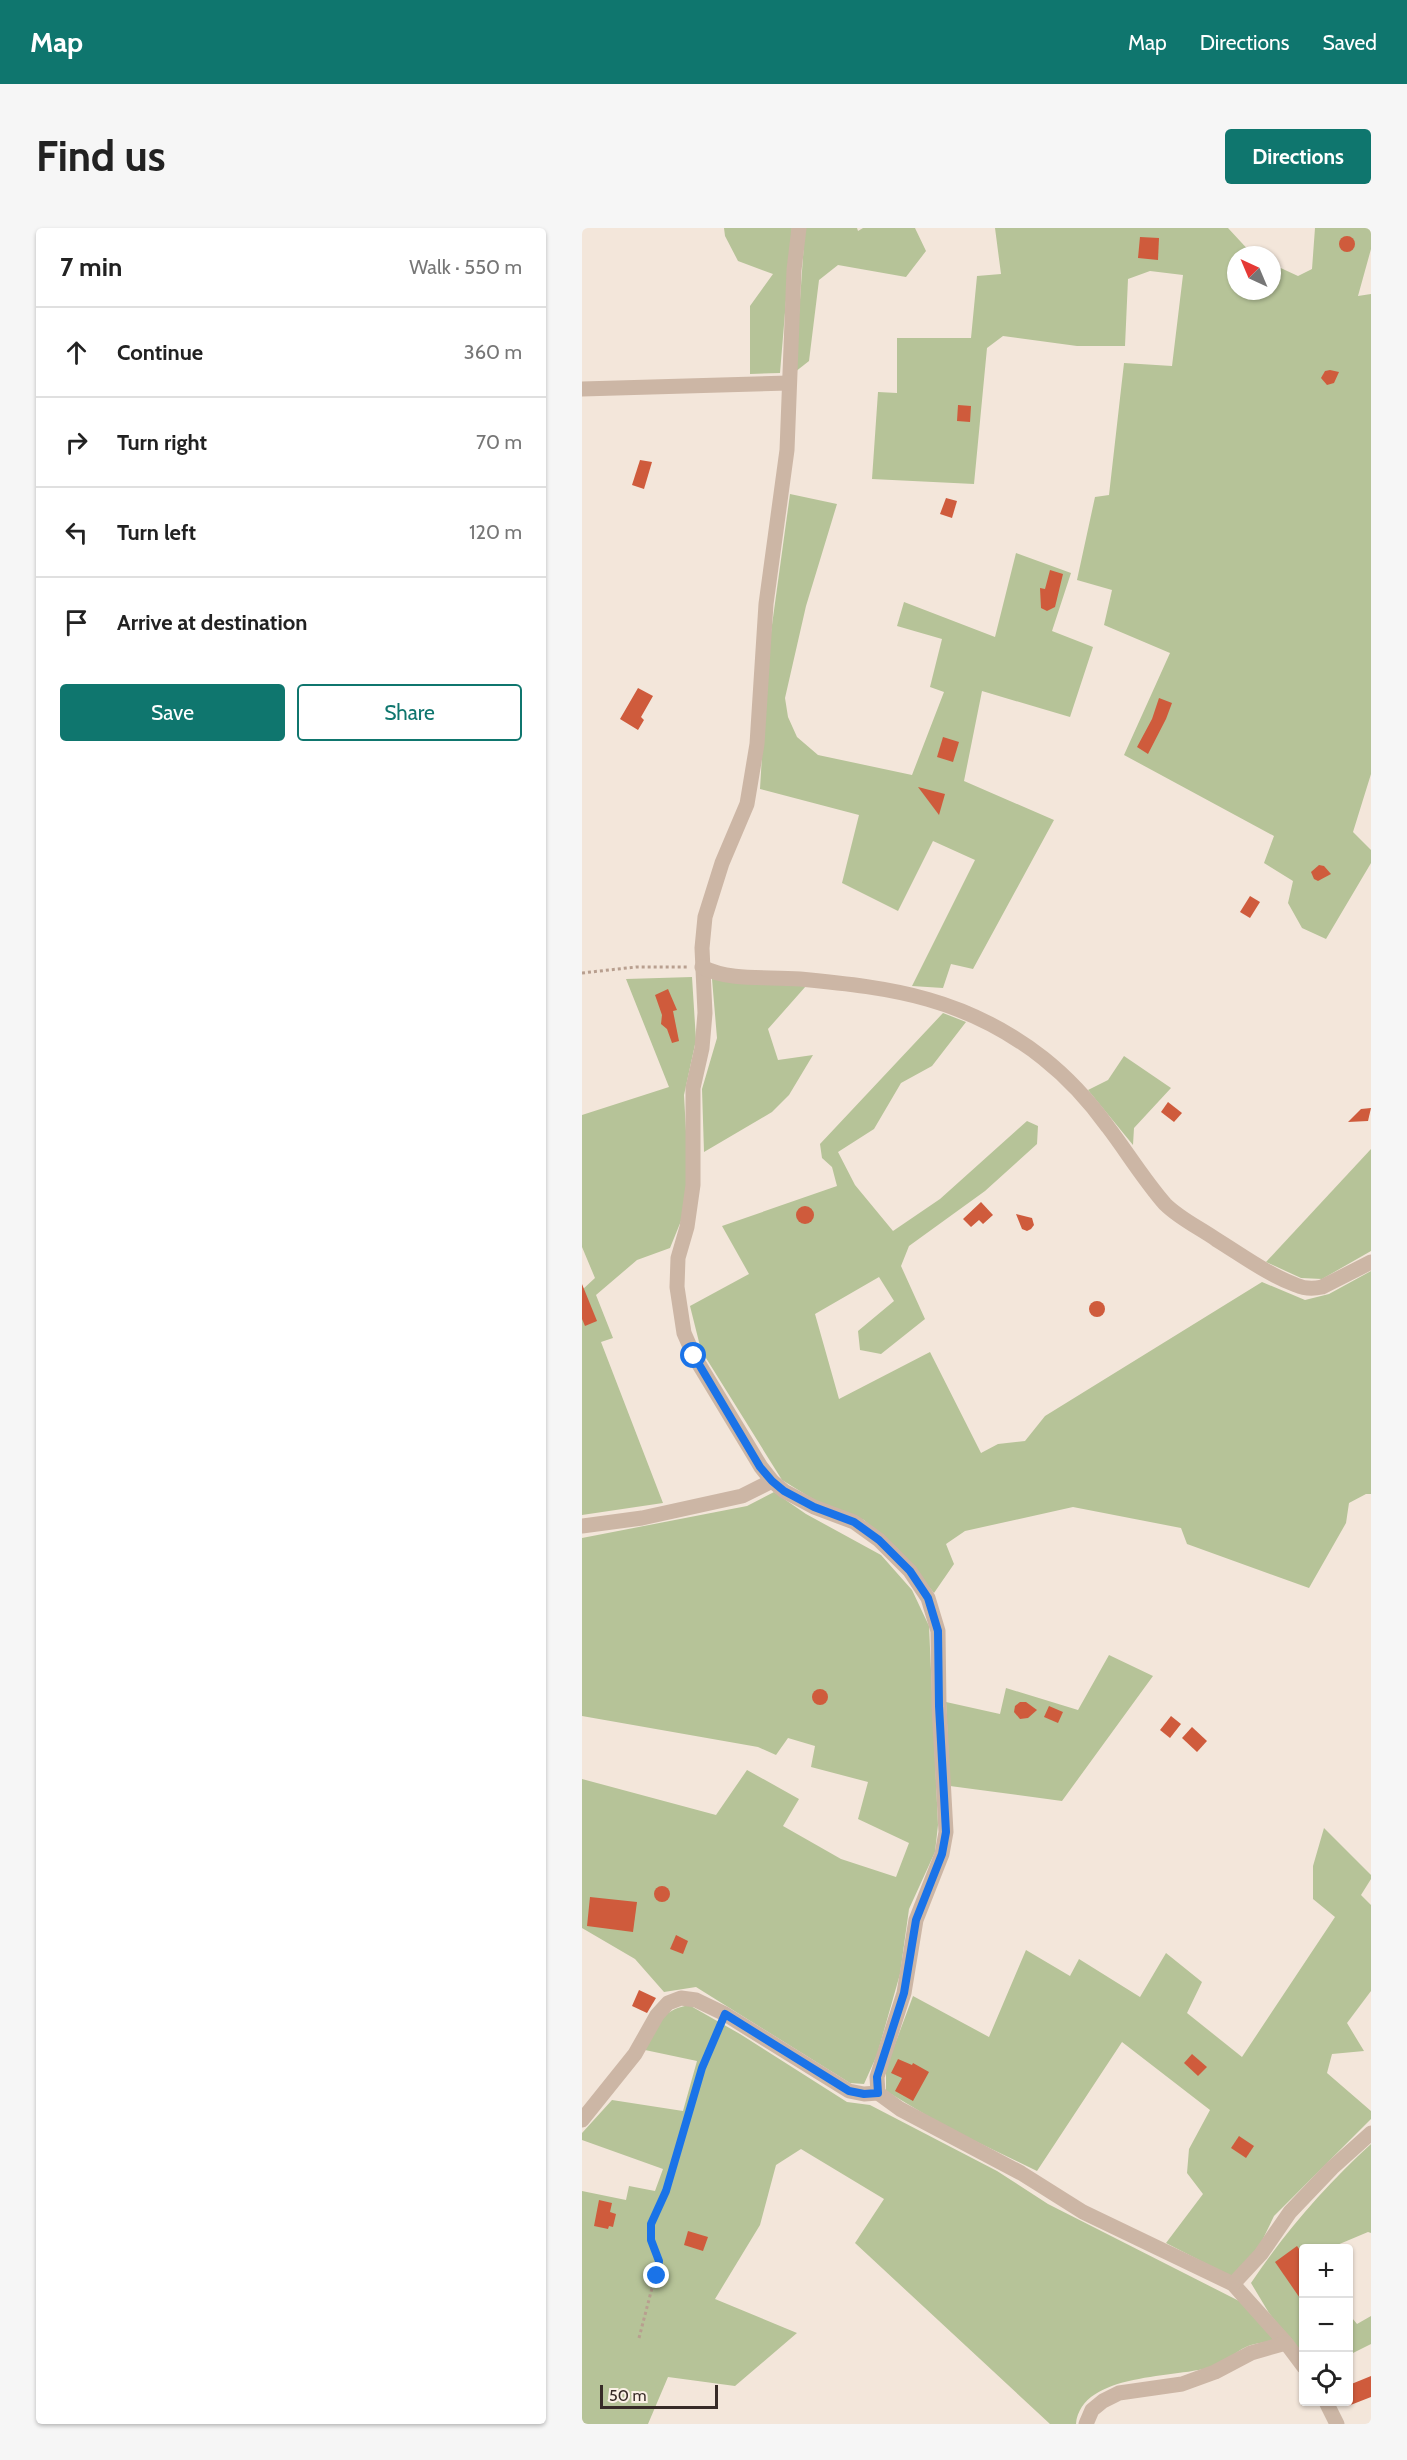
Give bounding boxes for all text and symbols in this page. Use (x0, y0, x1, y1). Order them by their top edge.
text: Map (30, 25, 83, 59)
text: Map (1128, 30, 1167, 55)
text: Directions (1200, 30, 1289, 55)
text: Saved (1322, 30, 1377, 55)
button: Directions (1225, 129, 1371, 184)
text: Find us (36, 130, 165, 182)
north arrow (1227, 246, 1281, 300)
text: 7 min (60, 251, 122, 283)
text: Walk · 550 m (409, 255, 522, 279)
icon: ahead (60, 336, 93, 369)
text: Continue (117, 339, 203, 366)
text: 360 m (464, 340, 522, 364)
icon: right (60, 426, 93, 459)
text: Turn right (117, 429, 207, 456)
text: 70 m (476, 430, 522, 454)
icon: left (60, 516, 93, 549)
text: Turn left (117, 519, 196, 546)
text: 120 m (469, 520, 522, 544)
icon: arrive (60, 606, 93, 639)
text: Arrive at destination (117, 609, 307, 636)
button: Save (60, 684, 285, 741)
button: Share (297, 684, 522, 741)
route start (680, 1342, 706, 1368)
map controls (1299, 2244, 1353, 2406)
button: + (1299, 2244, 1353, 2298)
route end (643, 2262, 669, 2288)
button: − (1299, 2298, 1353, 2352)
button: locate (1299, 2352, 1353, 2406)
scale bar (600, 2382, 718, 2410)
text: 50 m (609, 2386, 646, 2405)

